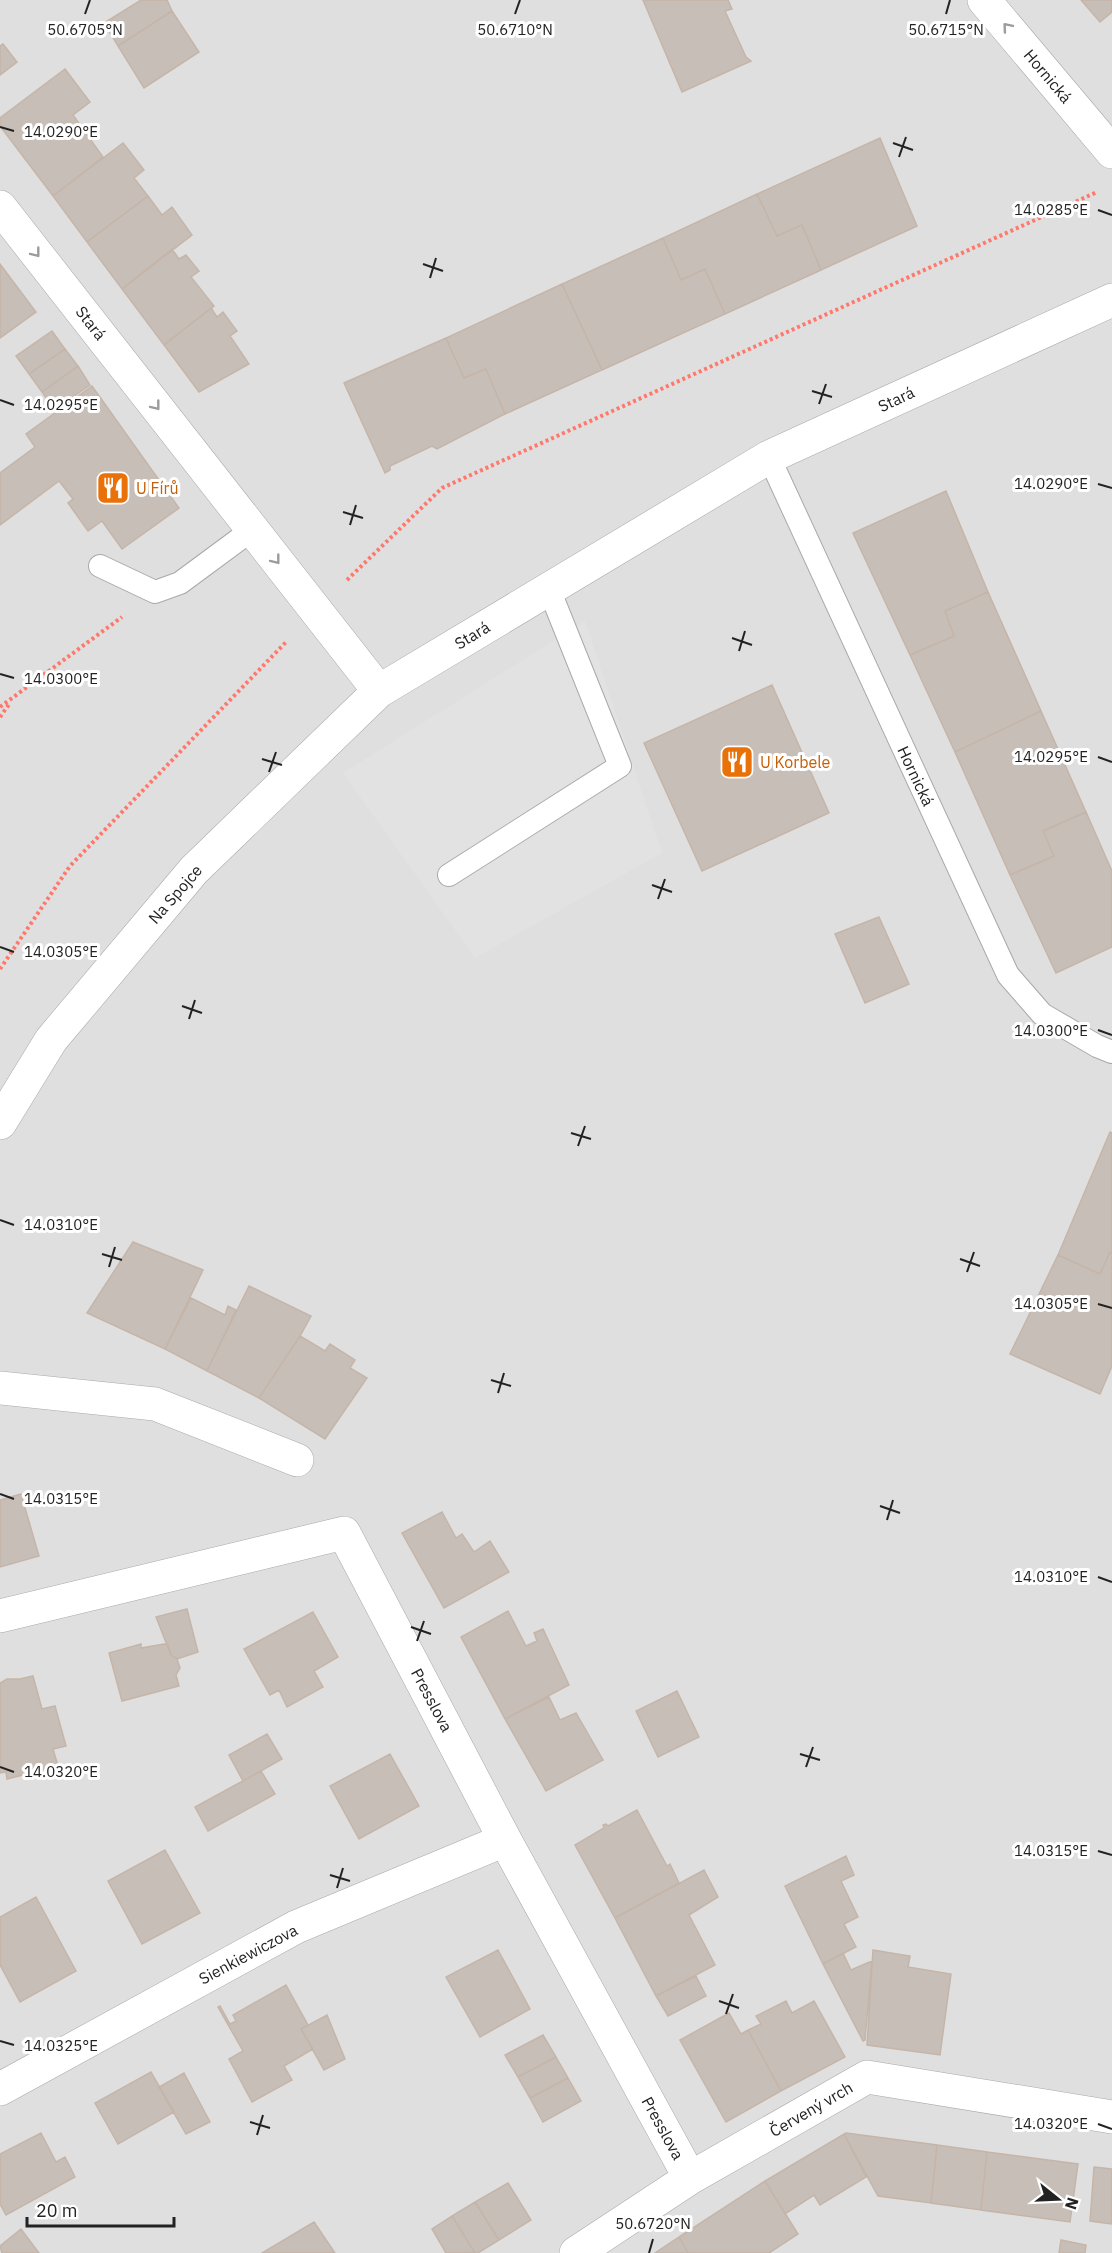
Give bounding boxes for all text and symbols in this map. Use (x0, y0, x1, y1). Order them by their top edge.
text: 50.6705°N (47, 20, 123, 39)
text: 50.6710°N (477, 20, 553, 39)
text: 50.6715°N (908, 20, 984, 39)
one-way arrow (1003, 23, 1014, 34)
street label: Hornická (1020, 45, 1077, 107)
text: 14.0290°E (24, 122, 98, 141)
text: 14.0285°E (1014, 200, 1088, 219)
one-way arrow (29, 246, 40, 257)
street label: Stará (71, 302, 111, 344)
street label: Stará (875, 382, 918, 416)
text: 14.0295°E (24, 395, 98, 414)
one-way arrow (149, 400, 160, 411)
restaurant icon: U Fírů (95, 470, 131, 506)
text: 14.0290°E (1014, 474, 1088, 493)
place label: U Fírů (136, 478, 179, 498)
one-way arrow (269, 553, 280, 564)
street label: Stará (451, 616, 494, 653)
text: 14.0300°E (24, 669, 98, 688)
street label: Hornická (893, 743, 939, 810)
restaurant icon: U Korbele (719, 744, 755, 780)
text: 14.0295°E (1014, 747, 1088, 766)
place label: U Korbele (760, 752, 831, 772)
street label: Na Spojce (144, 860, 206, 928)
text: 14.0305°E (24, 942, 98, 961)
text: 14.0300°E (1014, 1021, 1088, 1040)
text: 14.0310°E (24, 1215, 98, 1234)
text: 14.0305°E (1014, 1294, 1088, 1313)
text: 14.0315°E (24, 1489, 98, 1508)
text: 14.0310°E (1014, 1567, 1088, 1586)
street label: Presslova (407, 1665, 457, 1736)
text: 14.0320°E (24, 1762, 98, 1781)
text: 14.0315°E (1014, 1841, 1088, 1860)
street label: Sienkiewiczova (195, 1919, 301, 1988)
text: 14.0325°E (24, 2036, 98, 2055)
street label: Červený vrch (765, 2076, 856, 2141)
street label: Presslova (638, 2093, 689, 2163)
text: 14.0320°E (1014, 2114, 1088, 2133)
north arrow (1028, 2169, 1088, 2229)
scale bar (27, 2190, 174, 2228)
text: N (1061, 2195, 1084, 2212)
text: 20 m (36, 2199, 78, 2222)
text: 50.6720°N (615, 2214, 691, 2233)

